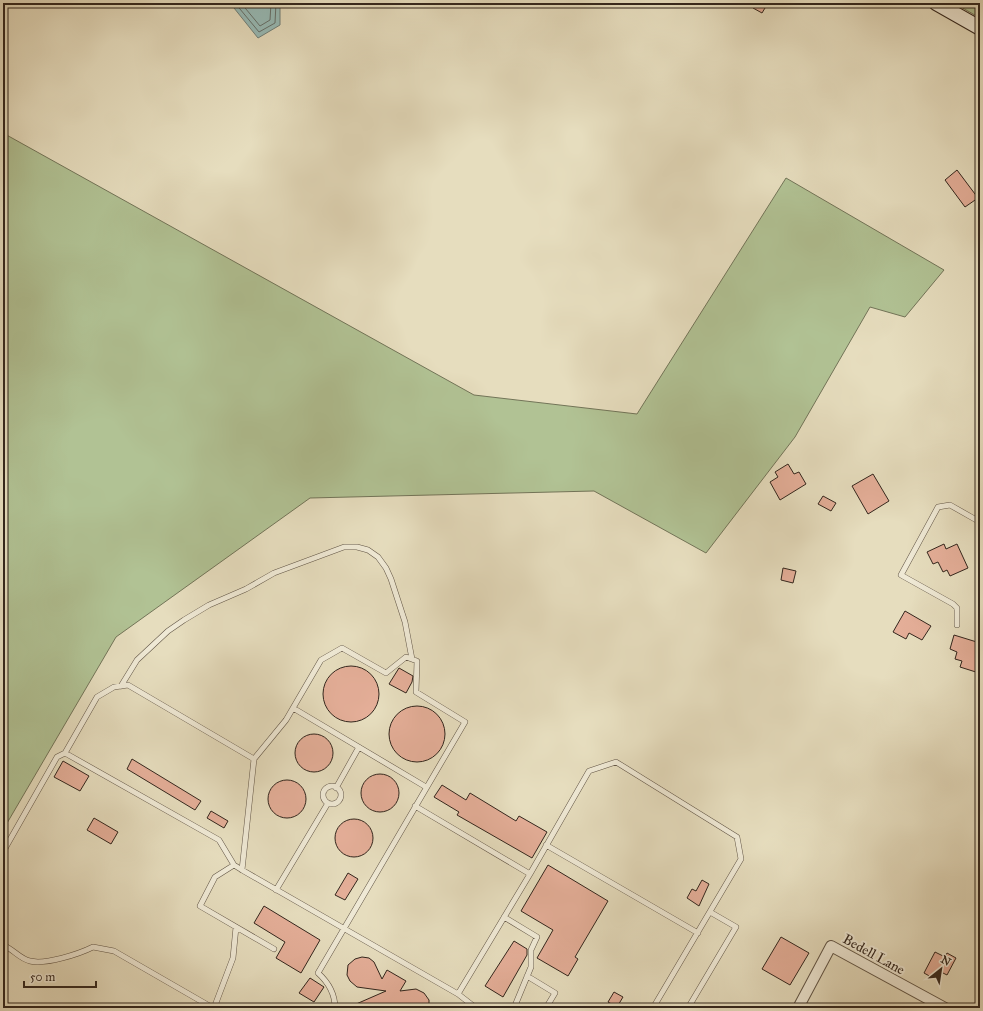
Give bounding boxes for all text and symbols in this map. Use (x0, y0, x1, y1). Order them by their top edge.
street label: Bedell Lane (840, 930, 908, 978)
north arrow (921, 949, 961, 989)
text: N (938, 953, 954, 969)
scale bar (24, 963, 96, 989)
text: 50 m (30, 970, 55, 984)

